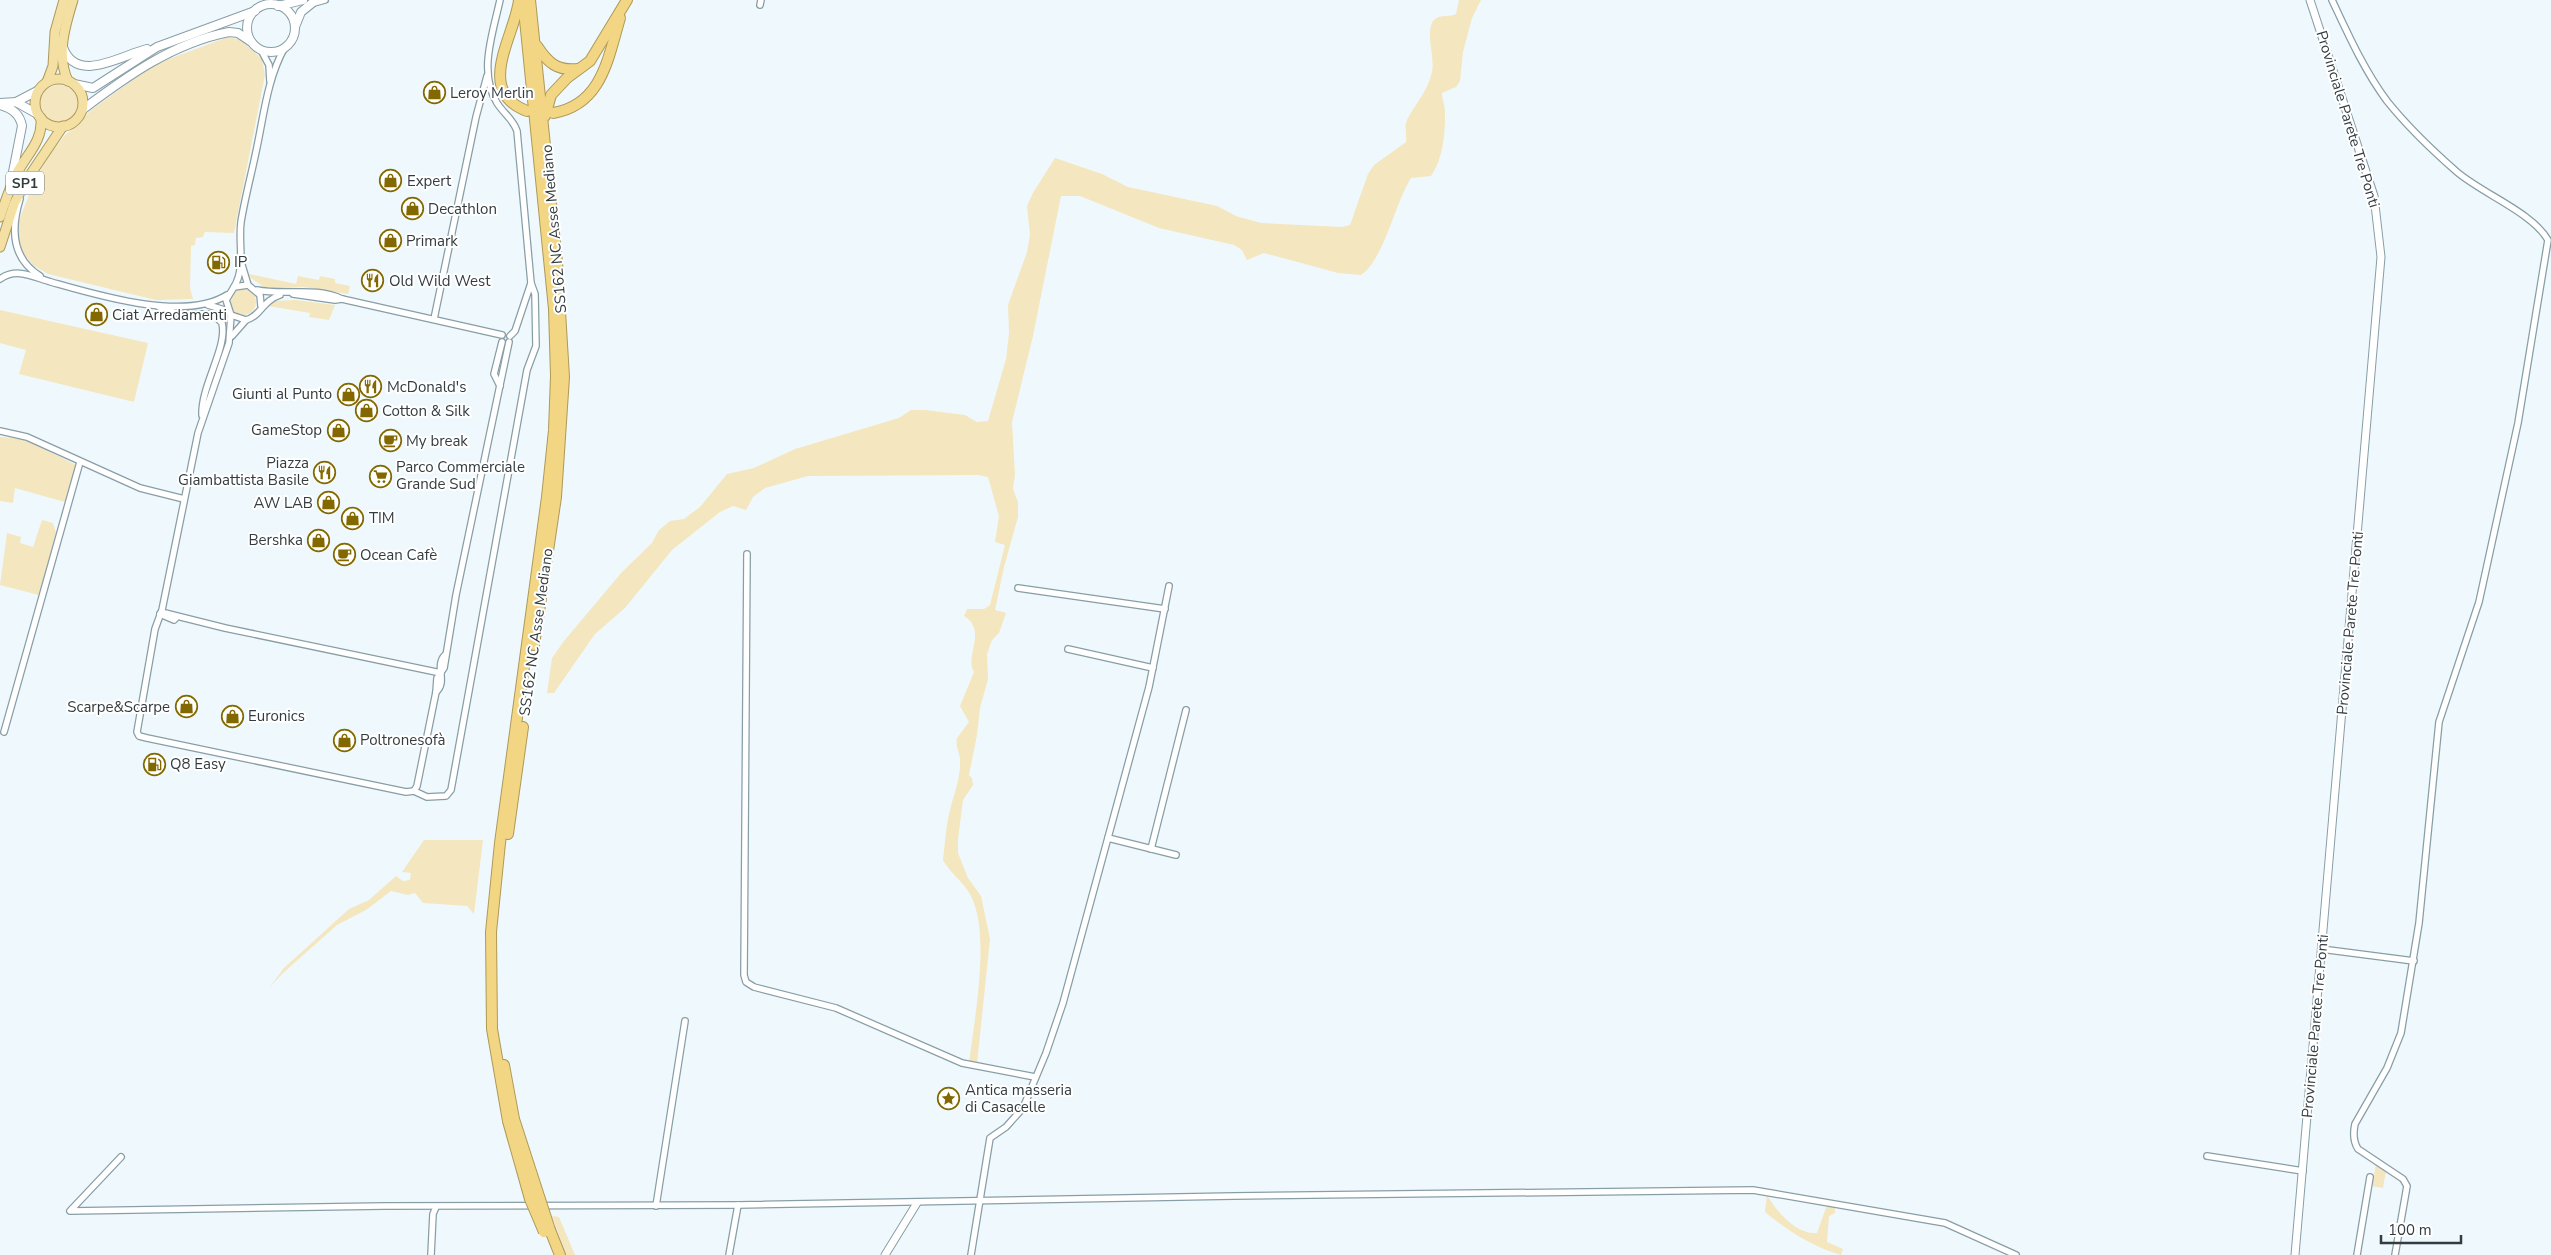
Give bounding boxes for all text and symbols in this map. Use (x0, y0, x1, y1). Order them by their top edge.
street label: Provinciale Parete Tre Ponti (2312, 28, 2384, 210)
shop icon: Leroy Merlin (422, 81, 446, 105)
place label: Leroy Merlin (450, 83, 534, 103)
street label: SS162 NC Asse Mediano (537, 144, 571, 314)
shop icon: Expert (379, 169, 403, 193)
place label: Expert (407, 171, 452, 191)
road number: SP1 (6, 172, 44, 194)
shop icon: Decathlon (400, 197, 424, 221)
place label: Decathlon (428, 199, 497, 219)
shop icon: Primark (378, 229, 402, 253)
place label: Primark (406, 231, 458, 251)
fuel station icon: IP (206, 250, 230, 274)
place label: IP (234, 252, 248, 272)
restaurant icon: Old Wild West (361, 269, 385, 293)
place label: Old Wild West (389, 271, 491, 291)
shop icon: Ciat Arredamenti (84, 303, 108, 327)
place label: Ciat Arredamenti (112, 305, 227, 325)
restaurant icon: McDonald's (359, 375, 383, 399)
place label: McDonald's (387, 377, 466, 397)
shop icon: Giunti al Punto (336, 382, 360, 406)
place label: Giunti al Punto (232, 384, 332, 404)
shop icon: Cotton & Silk (354, 399, 378, 423)
place label: Cotton & Silk (382, 401, 470, 421)
shop icon: GameStop (326, 418, 350, 442)
place label: GameStop (251, 420, 322, 440)
cafe icon: My break (378, 429, 402, 453)
place label: My break (406, 431, 468, 451)
place label: Piazza Giambattista Basile (178, 453, 309, 490)
place label: Parco Commerciale Grande Sud (396, 457, 525, 494)
restaurant icon: Piazza Giambattista Basile (313, 460, 337, 484)
supermarket icon: Parco Commerciale Grande Sud (368, 464, 392, 488)
shop icon: AW LAB (317, 491, 341, 515)
place label: AW LAB (254, 493, 313, 513)
shop icon: TIM (341, 506, 365, 530)
place label: TIM (369, 508, 395, 528)
shop icon: Bershka (307, 528, 331, 552)
place label: Bershka (248, 530, 303, 550)
street label: Provinciale Parete Tre Ponti (2332, 530, 2368, 716)
cafe icon: Ocean Cafè (332, 543, 356, 567)
place label: Ocean Cafè (360, 545, 437, 565)
street label: SS162 NC Asse Mediano (514, 547, 558, 717)
shop icon: Scarpe&Scarpe (174, 695, 198, 719)
place label: Scarpe&Scarpe (67, 697, 170, 717)
shop icon: Euronics (220, 704, 244, 728)
place label: Euronics (248, 706, 305, 726)
shop icon: Poltronesofà (332, 728, 356, 752)
place label: Poltronesofà (360, 730, 446, 750)
fuel station icon: Q8 Easy (142, 752, 166, 776)
place label: Q8 Easy (170, 754, 226, 774)
street label: Provinciale Parete Tre Ponti (2297, 933, 2333, 1119)
place label: Antica masseria di Casacelle (965, 1080, 1072, 1117)
place icon: Antica masseria di Casacelle (937, 1087, 961, 1111)
scale bar (2381, 1212, 2461, 1244)
text: 100 m (2388, 1220, 2432, 1240)

